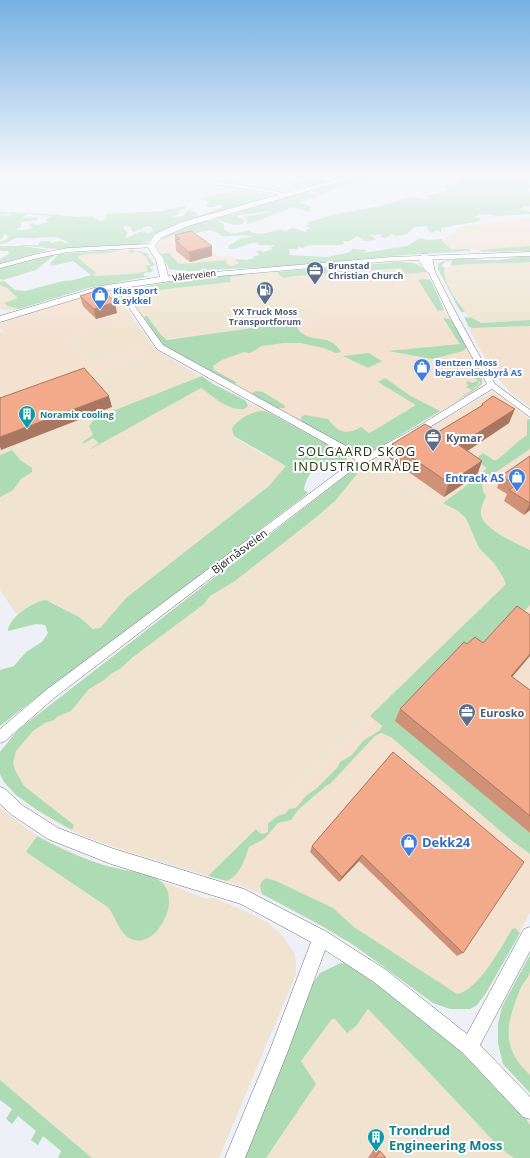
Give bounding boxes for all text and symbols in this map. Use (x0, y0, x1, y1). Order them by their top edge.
place label: Brunstad Christian Church (328, 259, 404, 282)
office icon: Brunstad Christian Church (305, 260, 325, 285)
street label: Vålerveien (171, 266, 217, 284)
fuel station icon: YX Truck Moss Transportforum (255, 280, 275, 305)
place label: Kias sport & sykkel (113, 284, 158, 307)
shop icon: Kias sport & sykkel (90, 285, 110, 310)
place label: YX Truck Moss Transportforum (229, 305, 301, 328)
place label: Bentzen Moss begravelsesbyrå AS (435, 356, 522, 379)
shop icon: Bentzen Moss begravelsesbyrå AS (412, 357, 432, 382)
building icon: Noramix cooling (17, 404, 37, 429)
place label: Noramix cooling (40, 408, 114, 421)
office icon: Kymar (423, 427, 443, 452)
place label: Kymar (446, 430, 482, 445)
district label: SOLGAARD SKOG INDUSTRIOMRÅDE (294, 442, 420, 475)
shop icon: Entrack AS (507, 467, 527, 492)
place label: Entrack AS (445, 470, 504, 485)
street label: Bjørnåsveien (208, 525, 270, 577)
office icon: Eurosko (457, 702, 477, 727)
place label: Eurosko (480, 705, 524, 720)
shop icon: Dekk24 (399, 832, 419, 857)
place label: Dekk24 (422, 833, 471, 851)
place label: Trondrud Engineering Moss (389, 1121, 502, 1154)
building icon: Trondrud Engineering Moss (366, 1127, 386, 1152)

